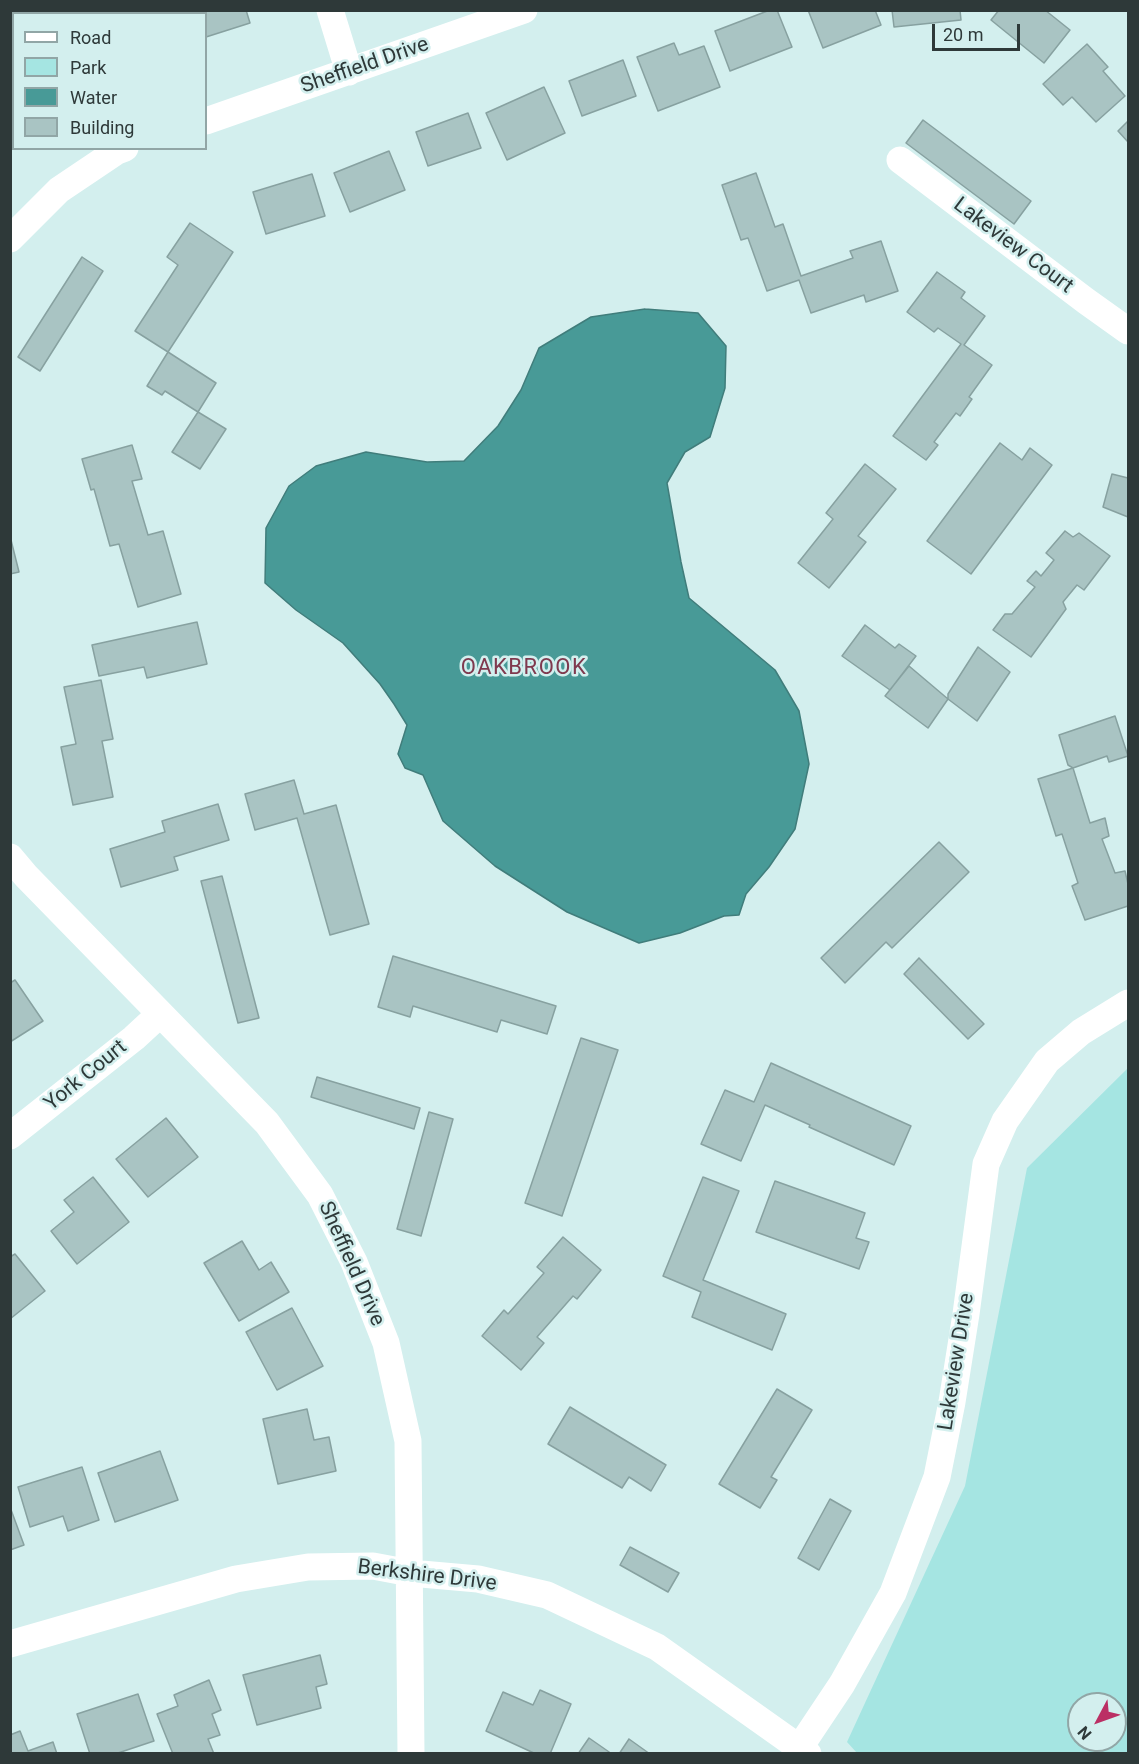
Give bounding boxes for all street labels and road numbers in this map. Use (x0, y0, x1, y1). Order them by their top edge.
street label: Sheffield Drive (298, 32, 432, 100)
street label: Lakeview Court (948, 193, 1078, 299)
street label: York Court (40, 1035, 132, 1117)
street label: Sheffield Drive (312, 1198, 390, 1330)
street label: Lakeview Drive (934, 1292, 980, 1432)
street label: Berkshire Drive (356, 1555, 498, 1597)

